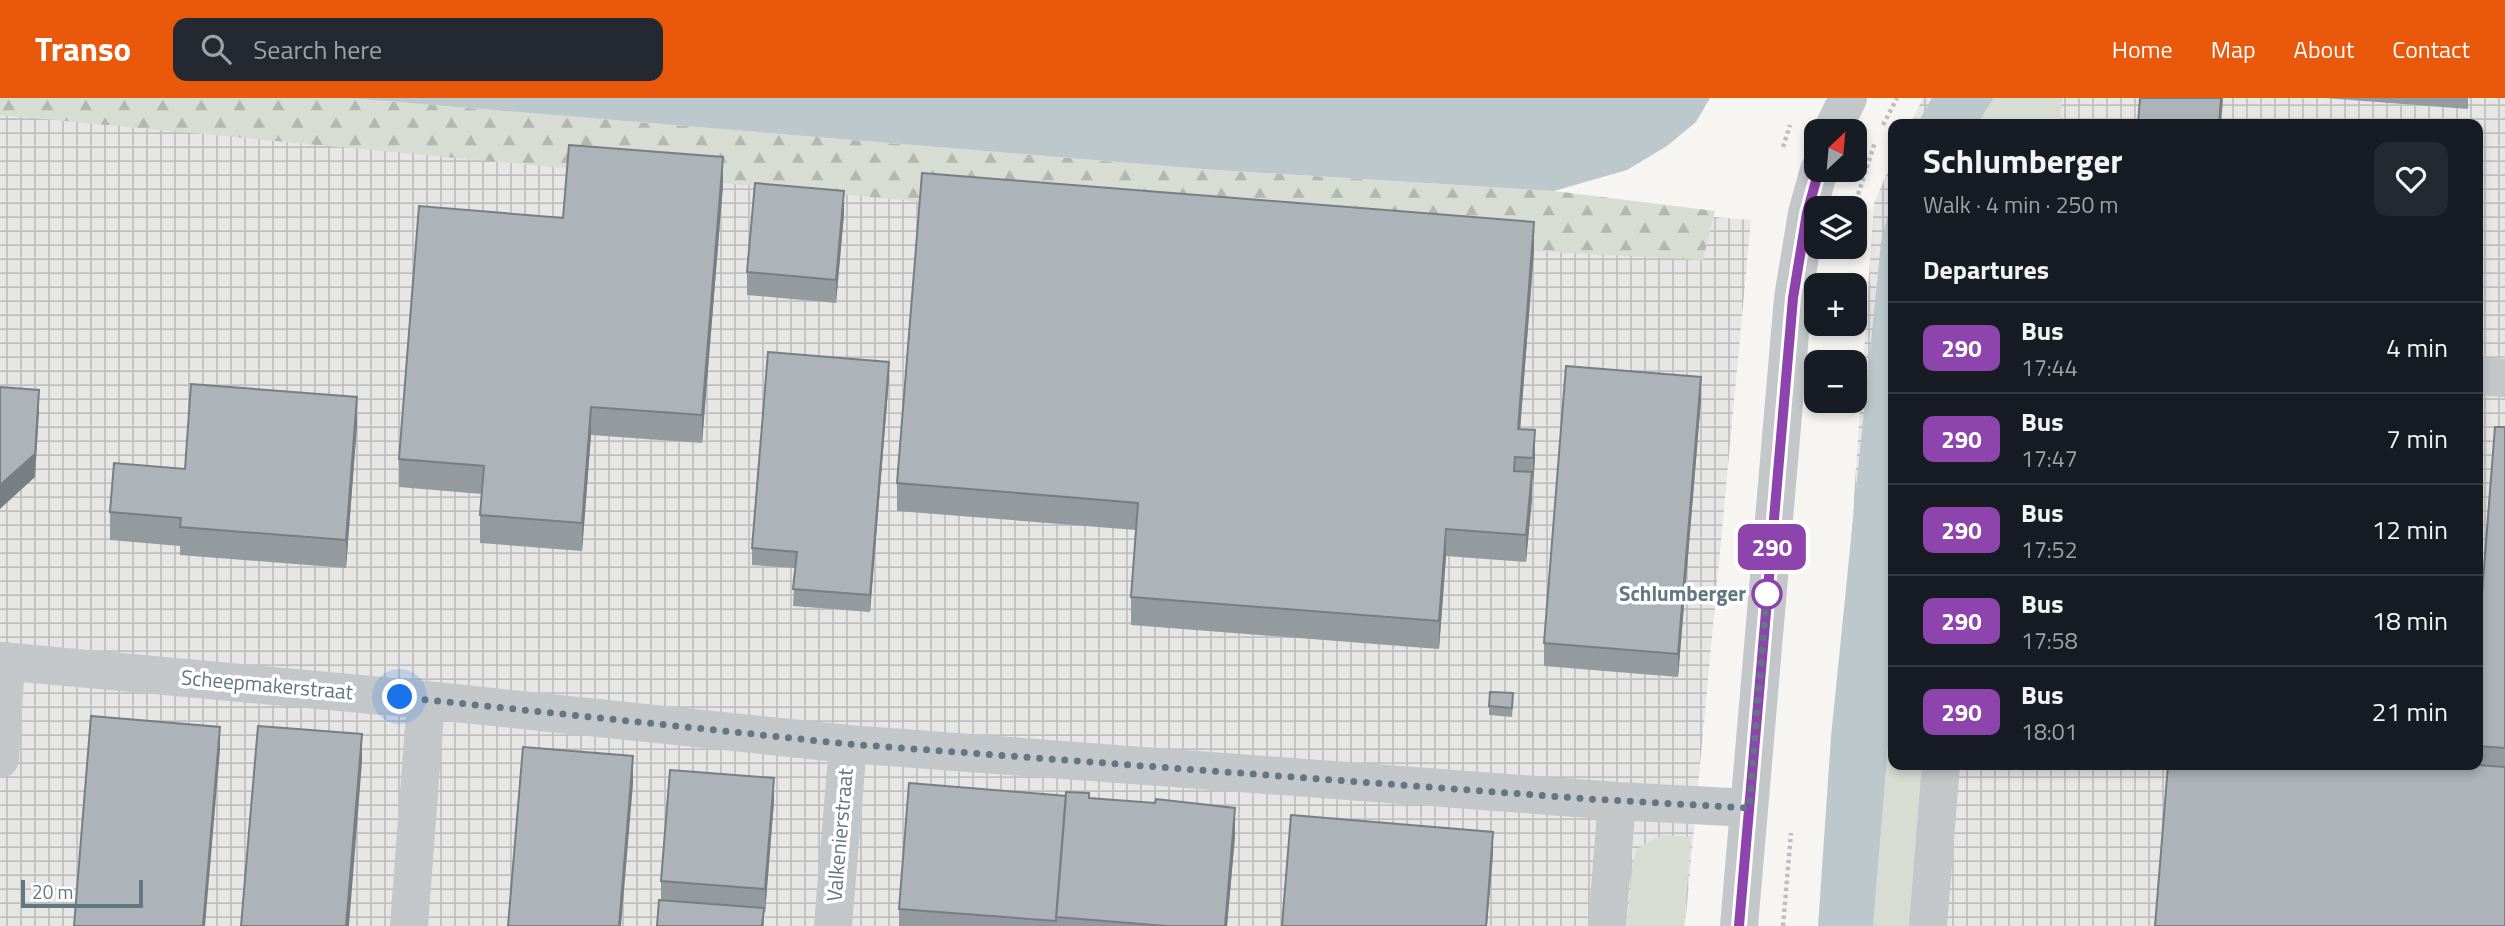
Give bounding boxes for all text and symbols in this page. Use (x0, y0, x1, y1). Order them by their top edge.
search box (173, 18, 663, 81)
text: Transo (35, 24, 131, 74)
icon: search (197, 30, 235, 68)
text: Search here (253, 30, 382, 69)
text: Home (2112, 31, 2173, 67)
text: Map (2211, 31, 2256, 67)
text: About (2294, 31, 2354, 67)
text: Contact (2392, 31, 2470, 67)
north arrow (1804, 119, 1867, 182)
map controls (1804, 119, 1867, 413)
text: Schlumberger (1923, 136, 2123, 186)
button: heart (2374, 142, 2448, 216)
text: Walk · 4 min · 250 m (1923, 187, 2119, 222)
button: layers (1804, 196, 1867, 259)
text: Departures (1923, 250, 2049, 289)
button: + (1804, 273, 1867, 336)
text: Bus (2021, 311, 2063, 350)
text: 4 min (2386, 328, 2448, 367)
text: 290 (1941, 330, 1982, 366)
button: − (1804, 350, 1867, 413)
text: 17:44 (2021, 350, 2078, 385)
text: Bus (2021, 402, 2063, 441)
text: 7 min (2386, 419, 2448, 458)
text: 290 (1941, 421, 1982, 457)
text: 17:47 (2021, 441, 2078, 476)
text: Bus (2021, 493, 2063, 532)
text: 12 min (2372, 510, 2448, 549)
text: 290 (1941, 512, 1982, 548)
line badge: 290 (1732, 524, 1812, 570)
text: 290 (1752, 529, 1792, 565)
text: 17:52 (2021, 532, 2078, 567)
place label: Schlumberger (1619, 577, 1746, 609)
marker: Schlumberger (1752, 579, 1782, 609)
text: Bus (2021, 584, 2063, 623)
text: 18 min (2372, 601, 2448, 640)
text: 290 (1941, 603, 1982, 639)
text: 17:58 (2021, 623, 2078, 658)
street label: Scheepmakerstraat (180, 661, 355, 708)
text: Bus (2021, 675, 2063, 714)
your location (382, 679, 417, 714)
text: 21 min (2372, 692, 2448, 731)
text: 290 (1941, 694, 1982, 730)
text: 18:01 (2021, 714, 2078, 749)
street label: Valkenierstraat (817, 766, 861, 903)
scale bar (21, 877, 144, 909)
text: 20 m (32, 877, 73, 906)

